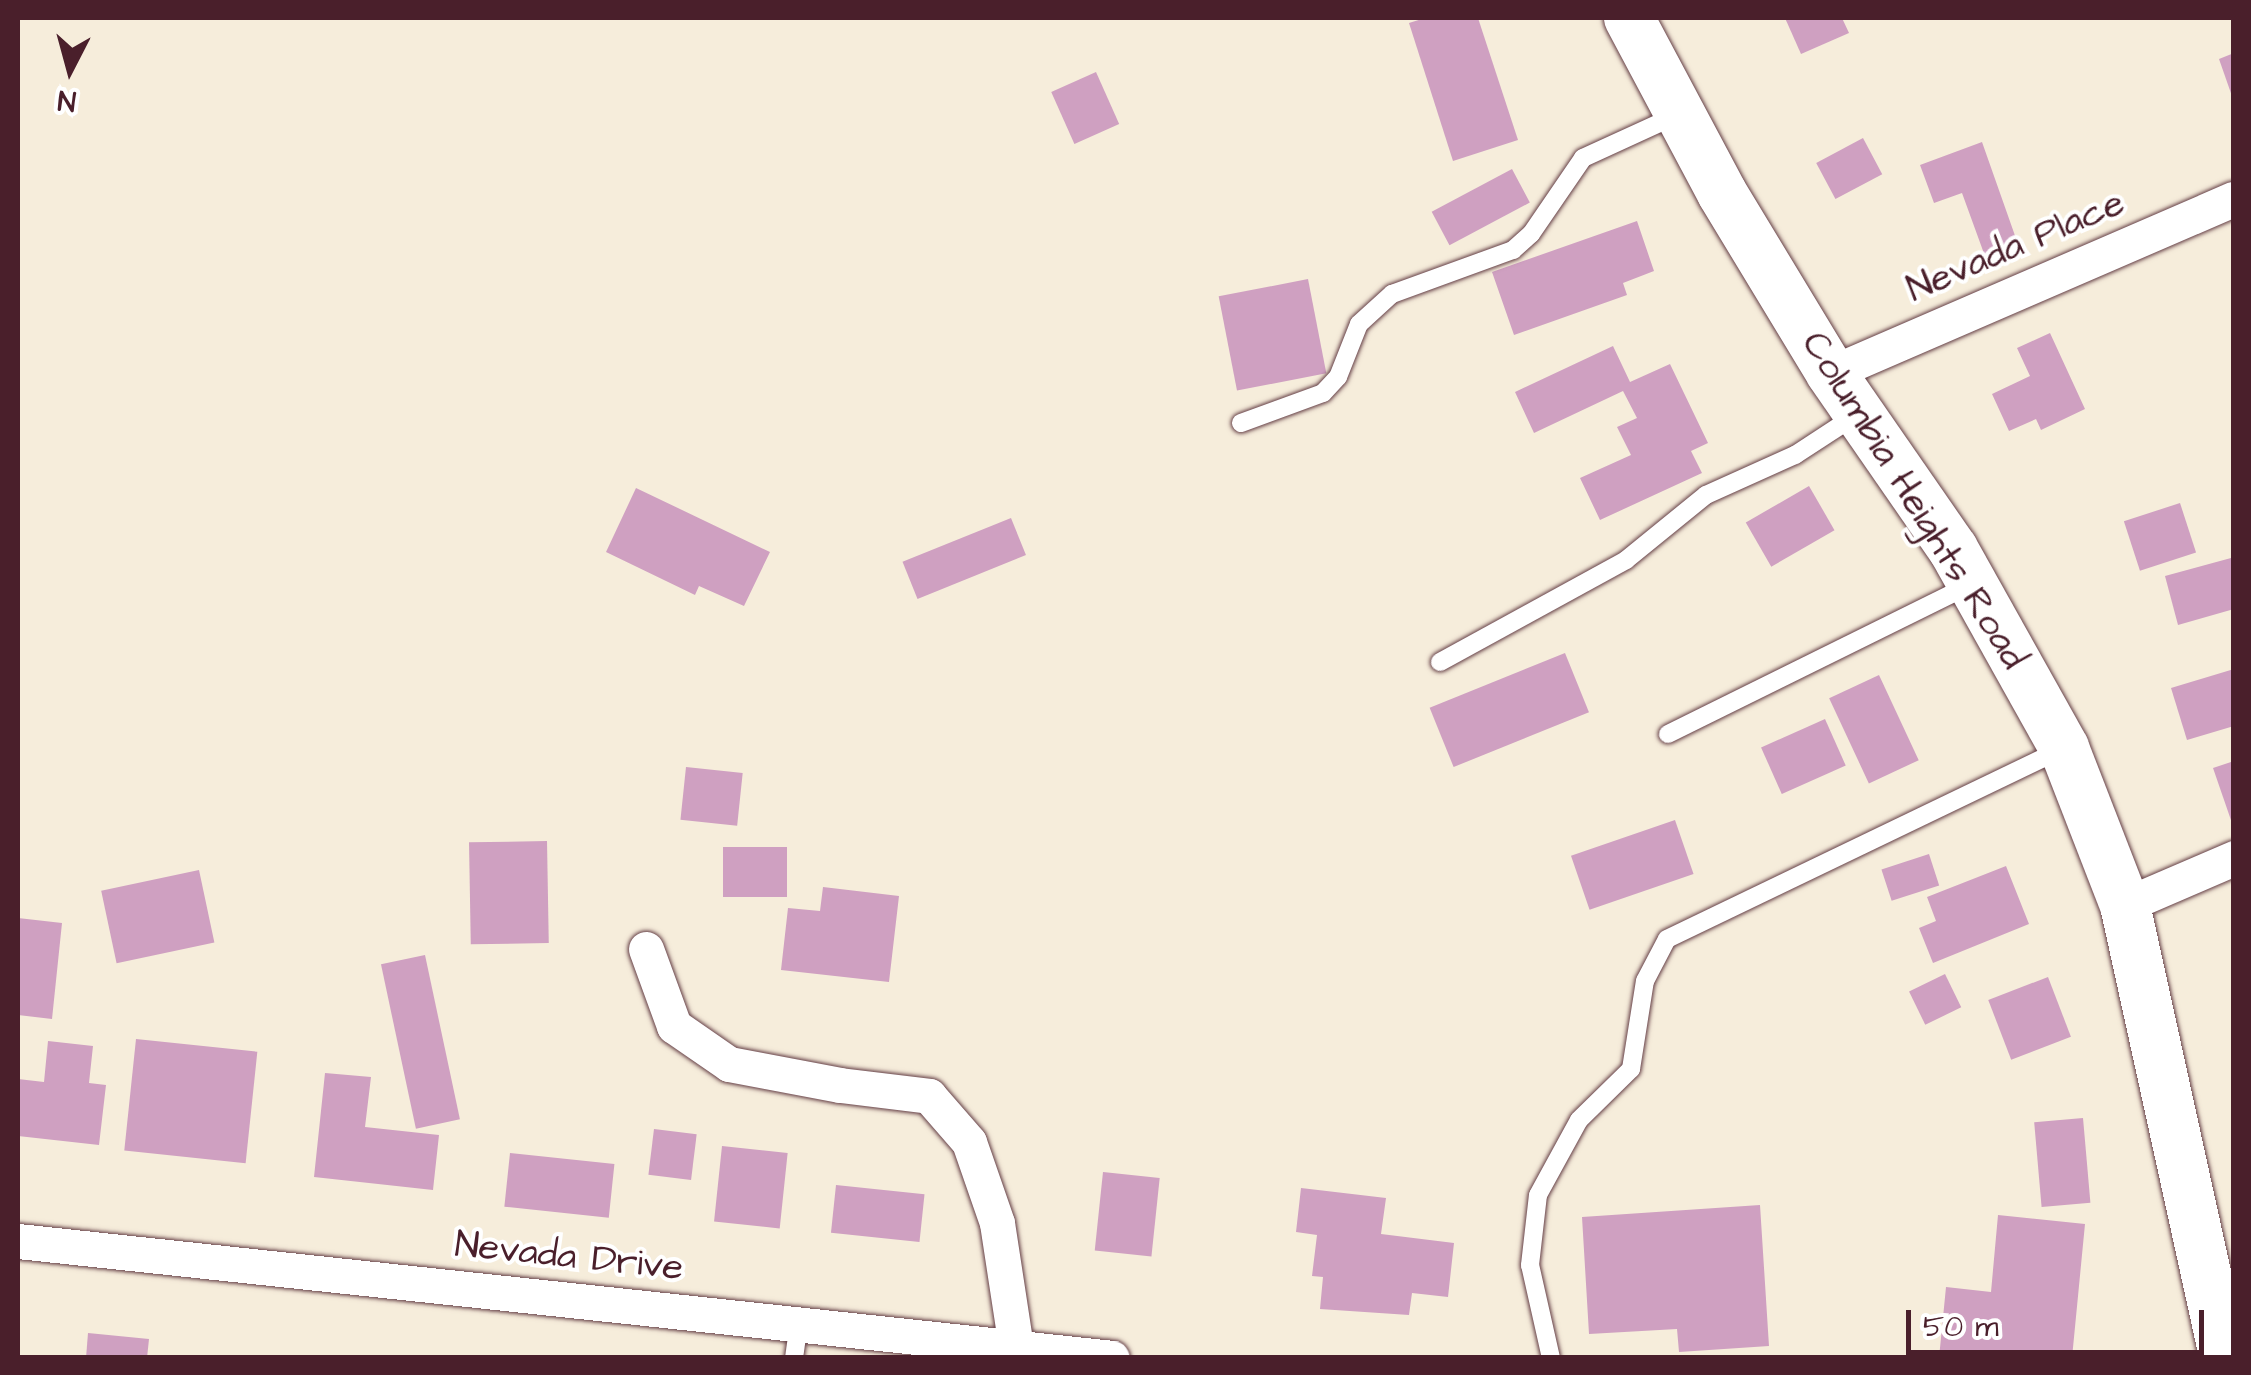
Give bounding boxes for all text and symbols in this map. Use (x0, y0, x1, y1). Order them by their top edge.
north arrow (20, 20, 120, 120)
text: N (56, 80, 78, 121)
street label: Nevada Place (1900, 181, 2132, 313)
street label: Columbia Heights Road (1790, 324, 2036, 678)
street label: Nevada Drive (453, 1222, 685, 1292)
scale bar (1911, 1290, 2208, 1352)
text: 50 m (1923, 1306, 1999, 1348)

